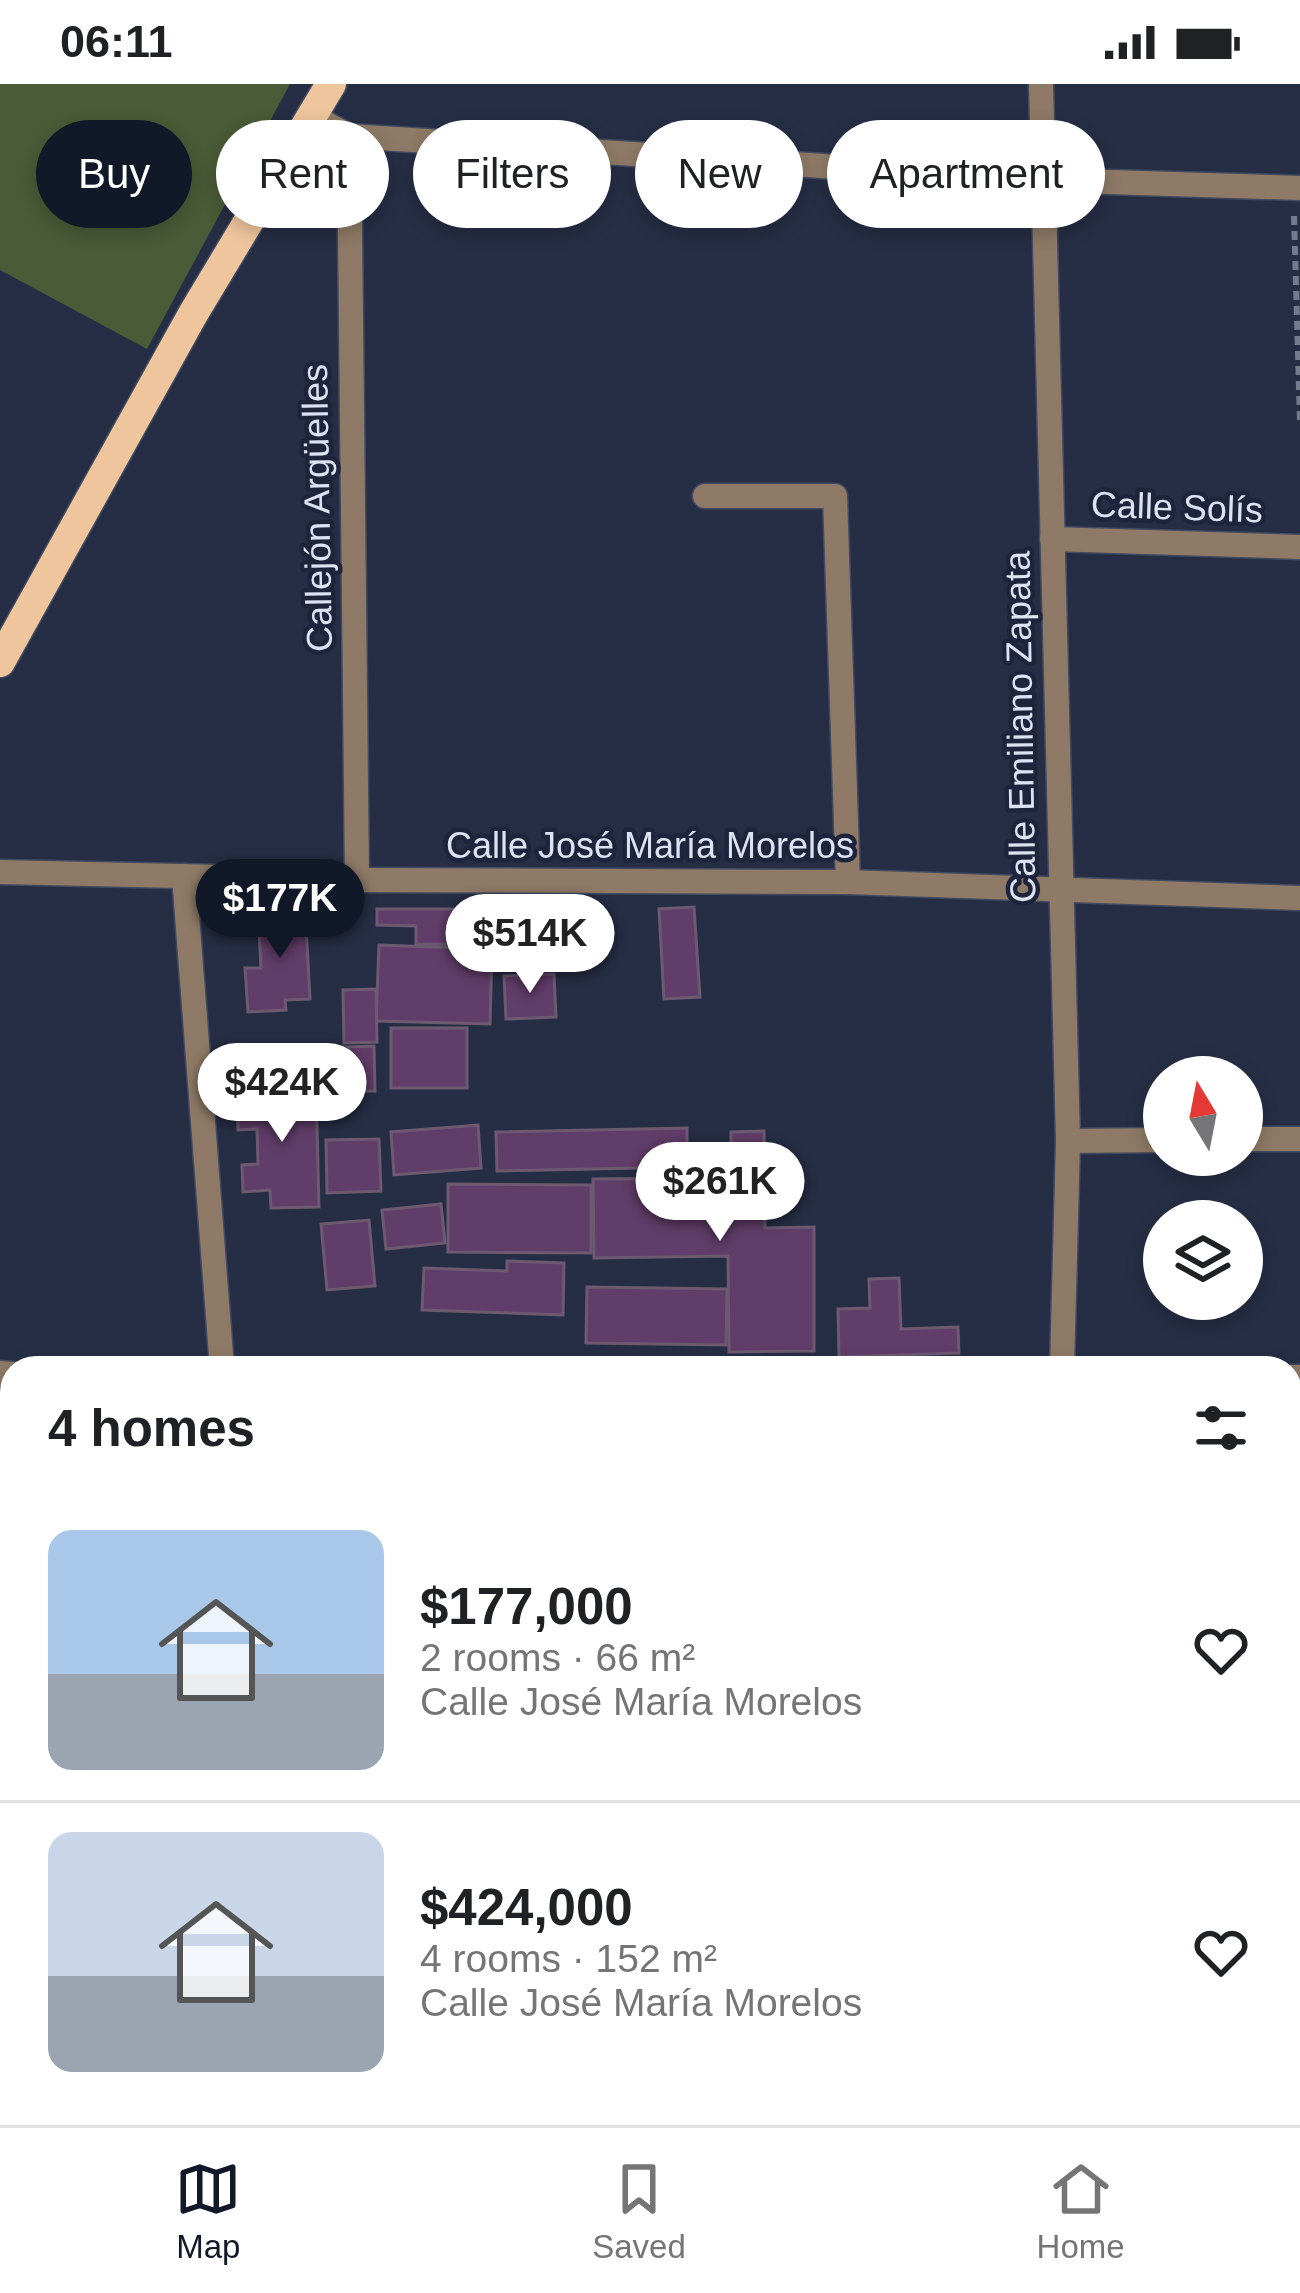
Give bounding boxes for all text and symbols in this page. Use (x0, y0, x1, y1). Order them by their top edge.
text: 06:11 (60, 16, 173, 67)
chip: Buy (36, 120, 192, 228)
chip: Rent (216, 120, 389, 228)
chip: Filters (413, 120, 611, 228)
chip: New (635, 120, 803, 228)
chip: Apartment (827, 120, 1105, 228)
street label: Callejón Argüelles (294, 364, 340, 652)
street label: Calle Solís (1090, 484, 1264, 530)
street label: Calle Emiliano Zapata (996, 550, 1044, 903)
street label: Calle José María Morelos (446, 825, 854, 866)
pin: $177K (196, 859, 364, 961)
text: $177K (223, 876, 337, 919)
pin: $514K (446, 894, 614, 996)
text: $514K (473, 911, 587, 954)
pin: $424K (198, 1043, 366, 1145)
north arrow (1143, 1056, 1263, 1176)
map controls (1143, 1056, 1263, 1320)
text: $424K (225, 1060, 339, 1103)
pin: $261K (636, 1142, 804, 1244)
text: $261K (663, 1159, 777, 1202)
button: layers (1143, 1200, 1263, 1320)
icon: filters (1188, 1395, 1254, 1461)
text: 4 homes (48, 1400, 255, 1457)
icon: home (144, 1578, 288, 1722)
text: $177,000 (420, 1578, 633, 1635)
icon: heart (1188, 1617, 1254, 1683)
text: 2 rooms · 66 m² (420, 1636, 695, 1679)
text: Calle José María Morelos (420, 1680, 862, 1723)
text: $424,000 (420, 1879, 633, 1936)
icon: home (144, 1880, 288, 2024)
icon: heart (1188, 1919, 1254, 1985)
text: 4 rooms · 152 m² (420, 1937, 717, 1980)
text: Calle José María Morelos (420, 1981, 862, 2024)
tab: Map (175, 2156, 241, 2266)
tab: Saved (592, 2156, 686, 2266)
tab: Home (1037, 2156, 1125, 2266)

